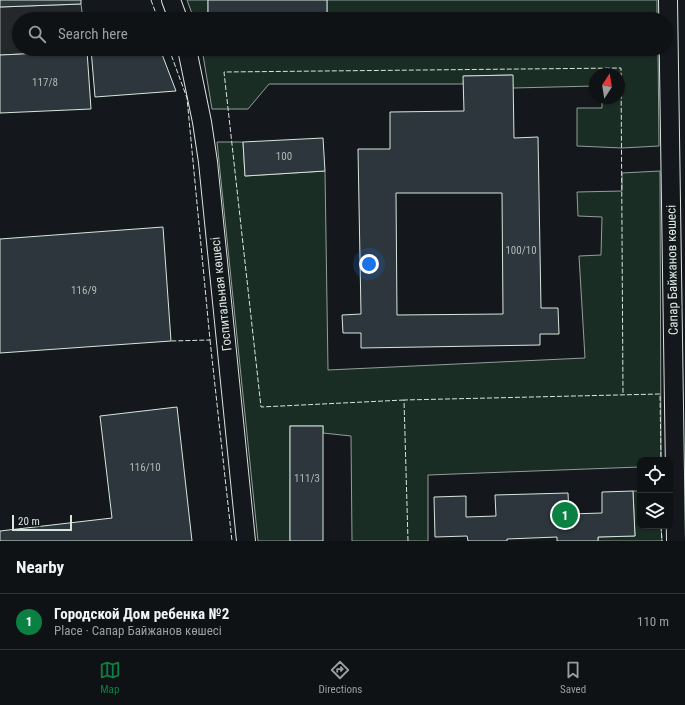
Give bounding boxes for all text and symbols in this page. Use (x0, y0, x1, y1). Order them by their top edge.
search box (12, 12, 673, 56)
icon: search (26, 23, 48, 45)
text: Search here (58, 25, 128, 43)
north arrow (589, 68, 625, 104)
house number: 117/8 (32, 76, 58, 89)
house number: 100 (276, 150, 292, 163)
street label: Сапар Байжанов көшесі (663, 205, 681, 335)
street label: Госпитальная көшесі (208, 236, 234, 352)
house number: 100/10 (505, 244, 537, 257)
your location (359, 254, 379, 274)
house number: 116/9 (71, 284, 97, 297)
map controls (637, 457, 673, 529)
button: locate (637, 457, 673, 493)
house number: 116/10 (129, 461, 161, 474)
house number: 111/3 (294, 472, 320, 485)
button: layers (637, 493, 673, 529)
pin: 1 (552, 500, 578, 530)
scale bar (12, 513, 72, 532)
text: 20 m (18, 515, 40, 528)
text: Nearby (16, 557, 64, 577)
text: Городской Дом ребенка №2 (54, 605, 229, 623)
text: 1 (26, 614, 32, 629)
text: 110 m (637, 614, 669, 629)
text: Place · Сапар Байжанов көшесі (54, 623, 222, 638)
tab: Map (99, 659, 121, 696)
tab: Directions (318, 659, 362, 696)
tab: Saved (560, 659, 586, 696)

